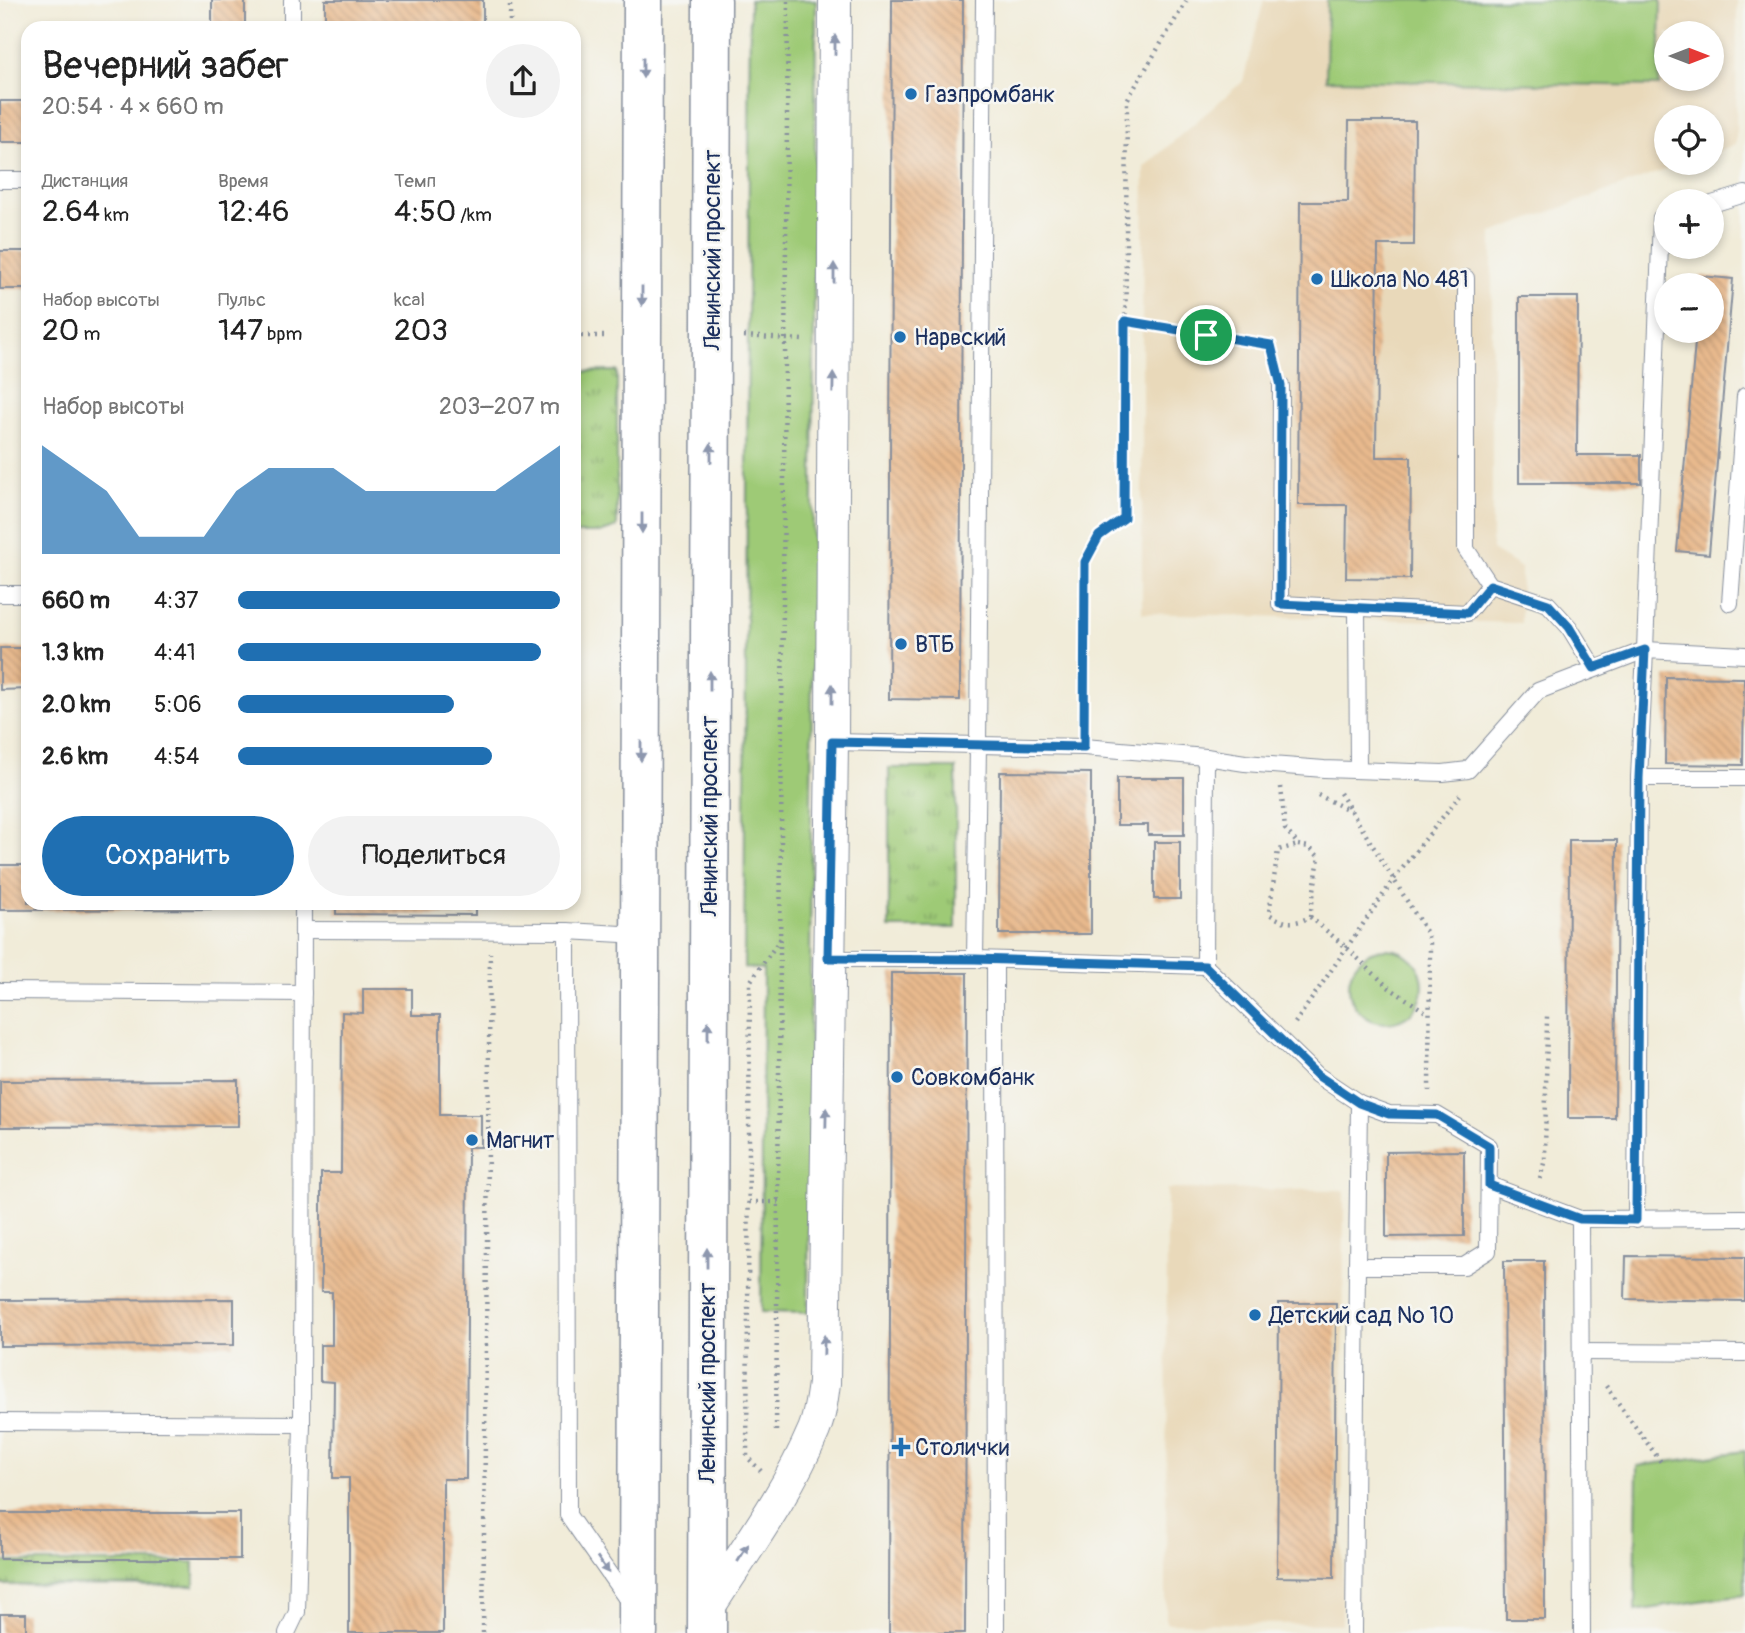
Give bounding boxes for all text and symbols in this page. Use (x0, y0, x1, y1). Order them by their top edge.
north arrow (1654, 21, 1724, 91)
map controls (1654, 21, 1724, 343)
one-way arrow (829, 34, 841, 56)
text: Вечерний забег (42, 42, 289, 90)
button: share (486, 44, 560, 118)
one-way arrow (637, 57, 649, 79)
place label: Газпромбанк (925, 80, 1055, 109)
marker: Газпромбанк (903, 86, 919, 102)
text: 20:54 · 4 × 660 m (42, 92, 224, 121)
button: locate (1654, 105, 1724, 175)
street label: Ленинский проспект (698, 149, 727, 352)
text: Дистанция (42, 169, 128, 193)
text: Время (218, 169, 269, 193)
text: Темп (394, 169, 436, 193)
button: + (1654, 189, 1724, 259)
text: 2.64 (42, 193, 100, 230)
text: 12:46 (218, 193, 289, 230)
text: 4:50 (394, 193, 456, 230)
text: km (100, 203, 129, 227)
text: /km (456, 203, 492, 227)
one-way arrow (828, 261, 840, 283)
place label: Школа № 481 (1331, 265, 1469, 294)
marker: Школа № 481 (1309, 271, 1325, 287)
button: − (1654, 273, 1724, 343)
one-way arrow (636, 285, 648, 307)
text: Набор высоты (42, 288, 160, 312)
text: Пульс (218, 288, 266, 312)
text: kcal (394, 288, 425, 312)
pin (1176, 305, 1236, 365)
text: 20 (42, 312, 79, 349)
text: 147 (218, 312, 263, 349)
text: 203 (394, 312, 448, 349)
icon: arrive (1187, 316, 1225, 354)
text: m (79, 322, 100, 346)
text: bpm (263, 322, 302, 346)
place label: Нарвский (914, 323, 1006, 352)
marker: Нарвский (892, 329, 908, 345)
one-way arrow (828, 372, 839, 394)
text: Набор высоты (42, 392, 184, 421)
text: 203–207 m (439, 392, 560, 421)
one-way arrow (705, 442, 717, 464)
one-way arrow (636, 512, 648, 534)
text: 660 m (42, 586, 110, 615)
text: 4:37 (154, 586, 198, 615)
place label: ВТБ (915, 630, 955, 659)
marker: ВТБ (893, 636, 909, 652)
text: 1.3 km (42, 638, 104, 667)
text: 4:41 (154, 638, 196, 667)
one-way arrow (704, 669, 716, 691)
one-way arrow (826, 683, 838, 705)
text: 2.0 km (42, 690, 111, 719)
text: 5:06 (154, 690, 202, 719)
street label: Ленинский проспект (695, 715, 724, 918)
one-way arrow (635, 740, 647, 762)
text: 2.6 km (42, 742, 108, 771)
text: 4:54 (154, 742, 199, 771)
button: Сохранить (42, 816, 294, 896)
button: Поделиться (308, 816, 560, 896)
one-way arrow (702, 1019, 714, 1041)
place label: Совкомбанк (911, 1063, 1036, 1092)
marker: Совкомбанк (889, 1069, 905, 1085)
one-way arrow (820, 1107, 832, 1129)
place label: Магнит (486, 1126, 555, 1155)
marker: Магнит (464, 1132, 480, 1148)
one-way arrow (701, 1247, 713, 1269)
street label: Ленинский проспект (693, 1282, 722, 1485)
place label: Детский сад № 10 (1268, 1301, 1454, 1330)
marker: Детский сад № 10 (1247, 1307, 1263, 1323)
one-way arrow (818, 1334, 830, 1356)
place label: Столички (915, 1433, 1009, 1462)
marker: Столички (893, 1439, 909, 1455)
one-way arrow (737, 1543, 750, 1562)
one-way arrow (596, 1556, 610, 1574)

